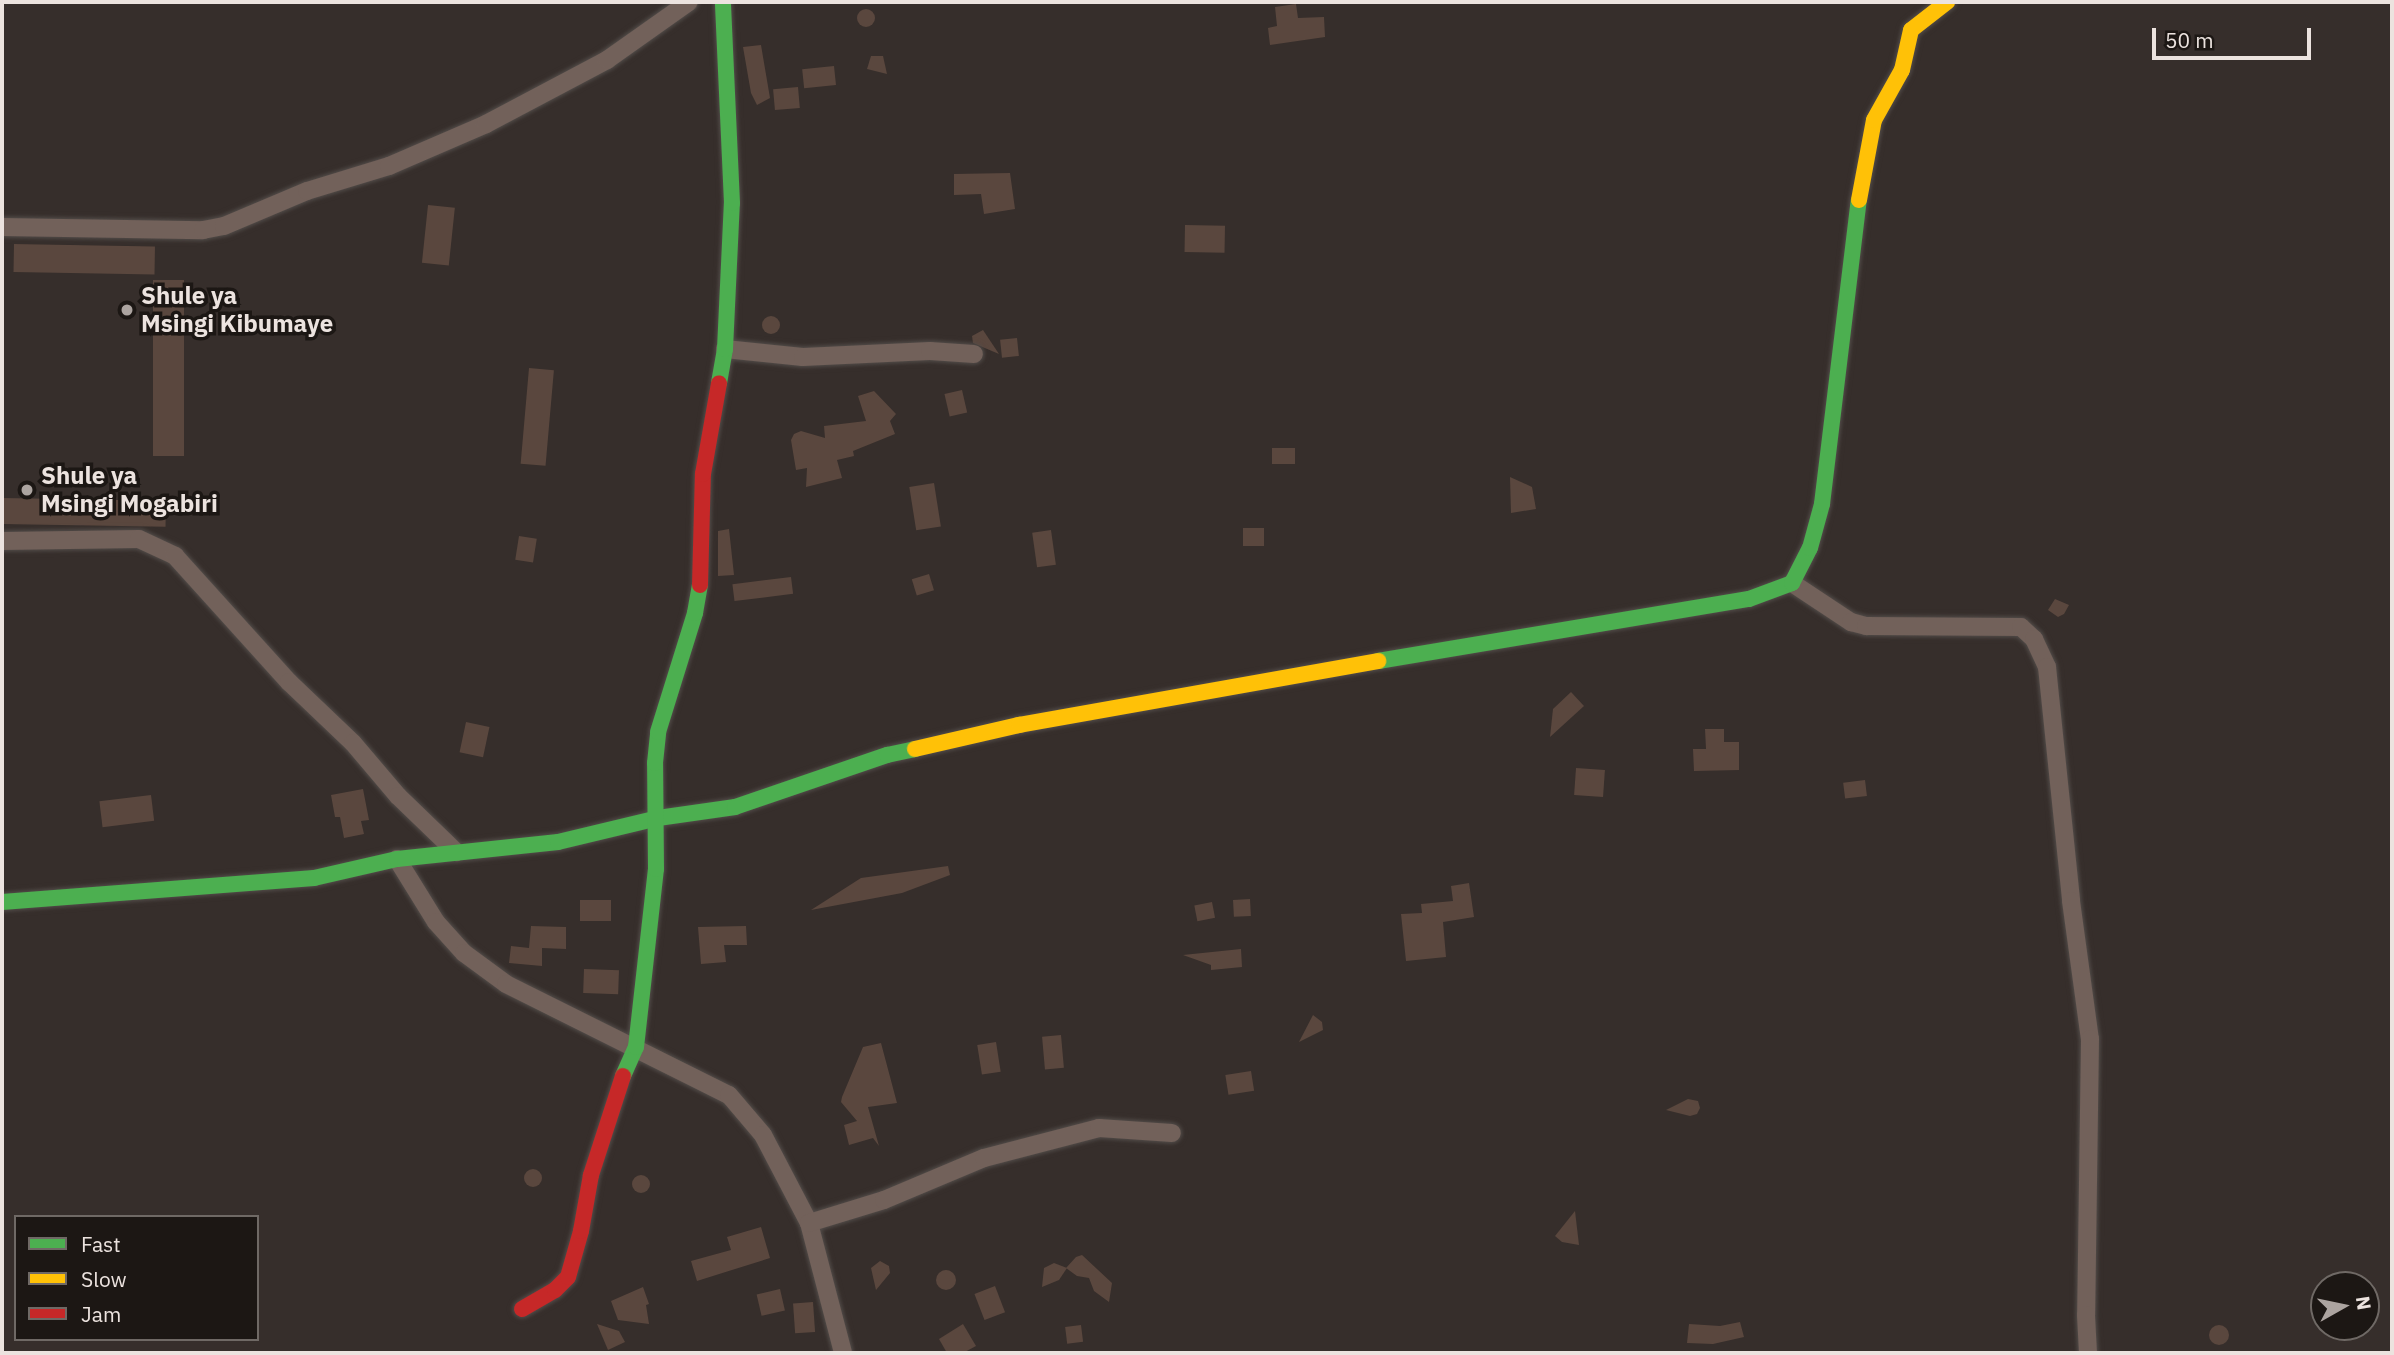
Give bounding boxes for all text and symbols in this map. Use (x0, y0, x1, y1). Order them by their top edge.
scale bar (2156, 14, 2315, 58)
text: 50 m (2165, 26, 2214, 54)
place label: Shule ya Msingi Kibumaye (141, 282, 333, 338)
marker: Shule ya Msingi Kibumaye (119, 302, 135, 318)
place label: Shule ya Msingi Mogabiri (41, 462, 218, 518)
marker: Shule ya Msingi Mogabiri (19, 482, 35, 498)
legend (14, 1215, 259, 1341)
text: Fast (81, 1230, 121, 1258)
text: Slow (81, 1265, 127, 1293)
north arrow (2310, 1271, 2380, 1341)
text: N (2351, 1294, 2377, 1312)
text: Jam (81, 1300, 121, 1328)

